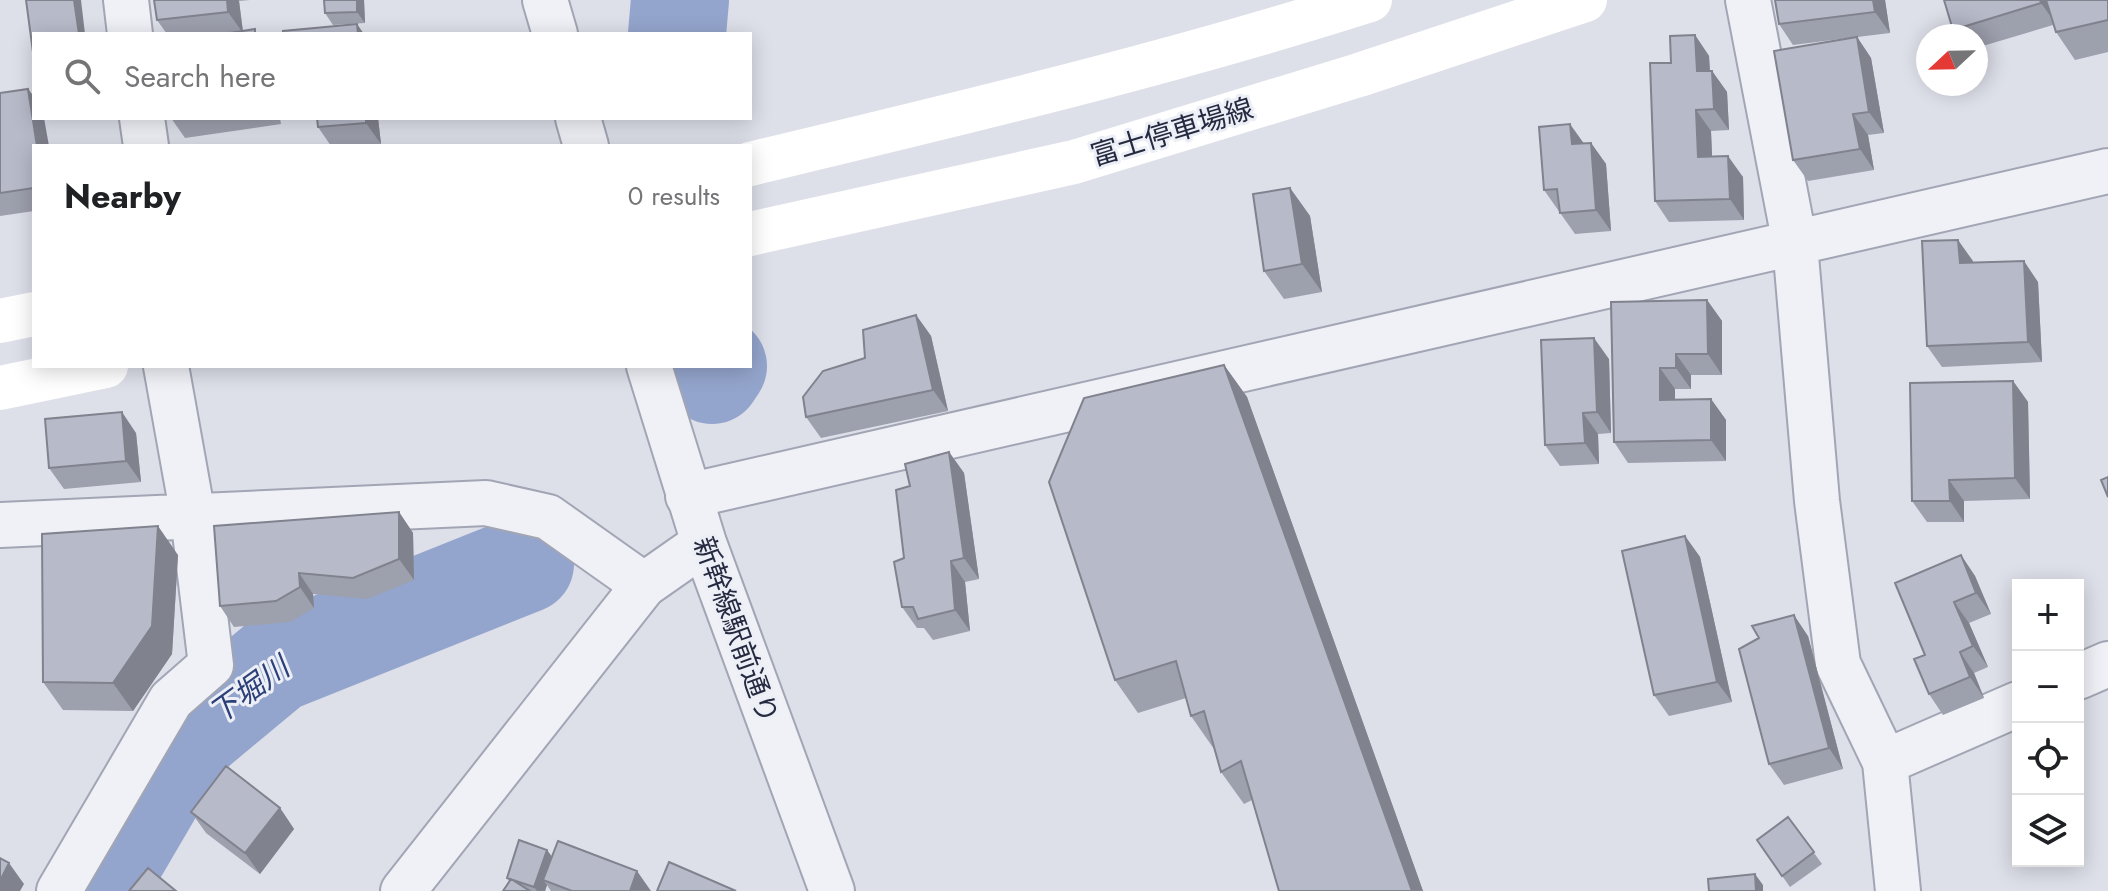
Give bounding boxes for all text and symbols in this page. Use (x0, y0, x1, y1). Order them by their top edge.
north arrow (1916, 24, 1988, 96)
search box (32, 32, 752, 120)
icon: search (60, 54, 104, 98)
text: Search here (124, 55, 276, 98)
street label: 富士停車場線 (1086, 88, 1258, 176)
text: Nearby (64, 172, 181, 221)
text: 0 results (628, 177, 720, 215)
street label: 新幹線駅前通り (683, 531, 789, 729)
map controls (2012, 579, 2084, 867)
button: + (2012, 579, 2084, 651)
water label: 下堀川 (200, 644, 300, 734)
button: − (2012, 651, 2084, 723)
button: locate (2012, 723, 2084, 795)
button: layers (2012, 795, 2084, 867)

